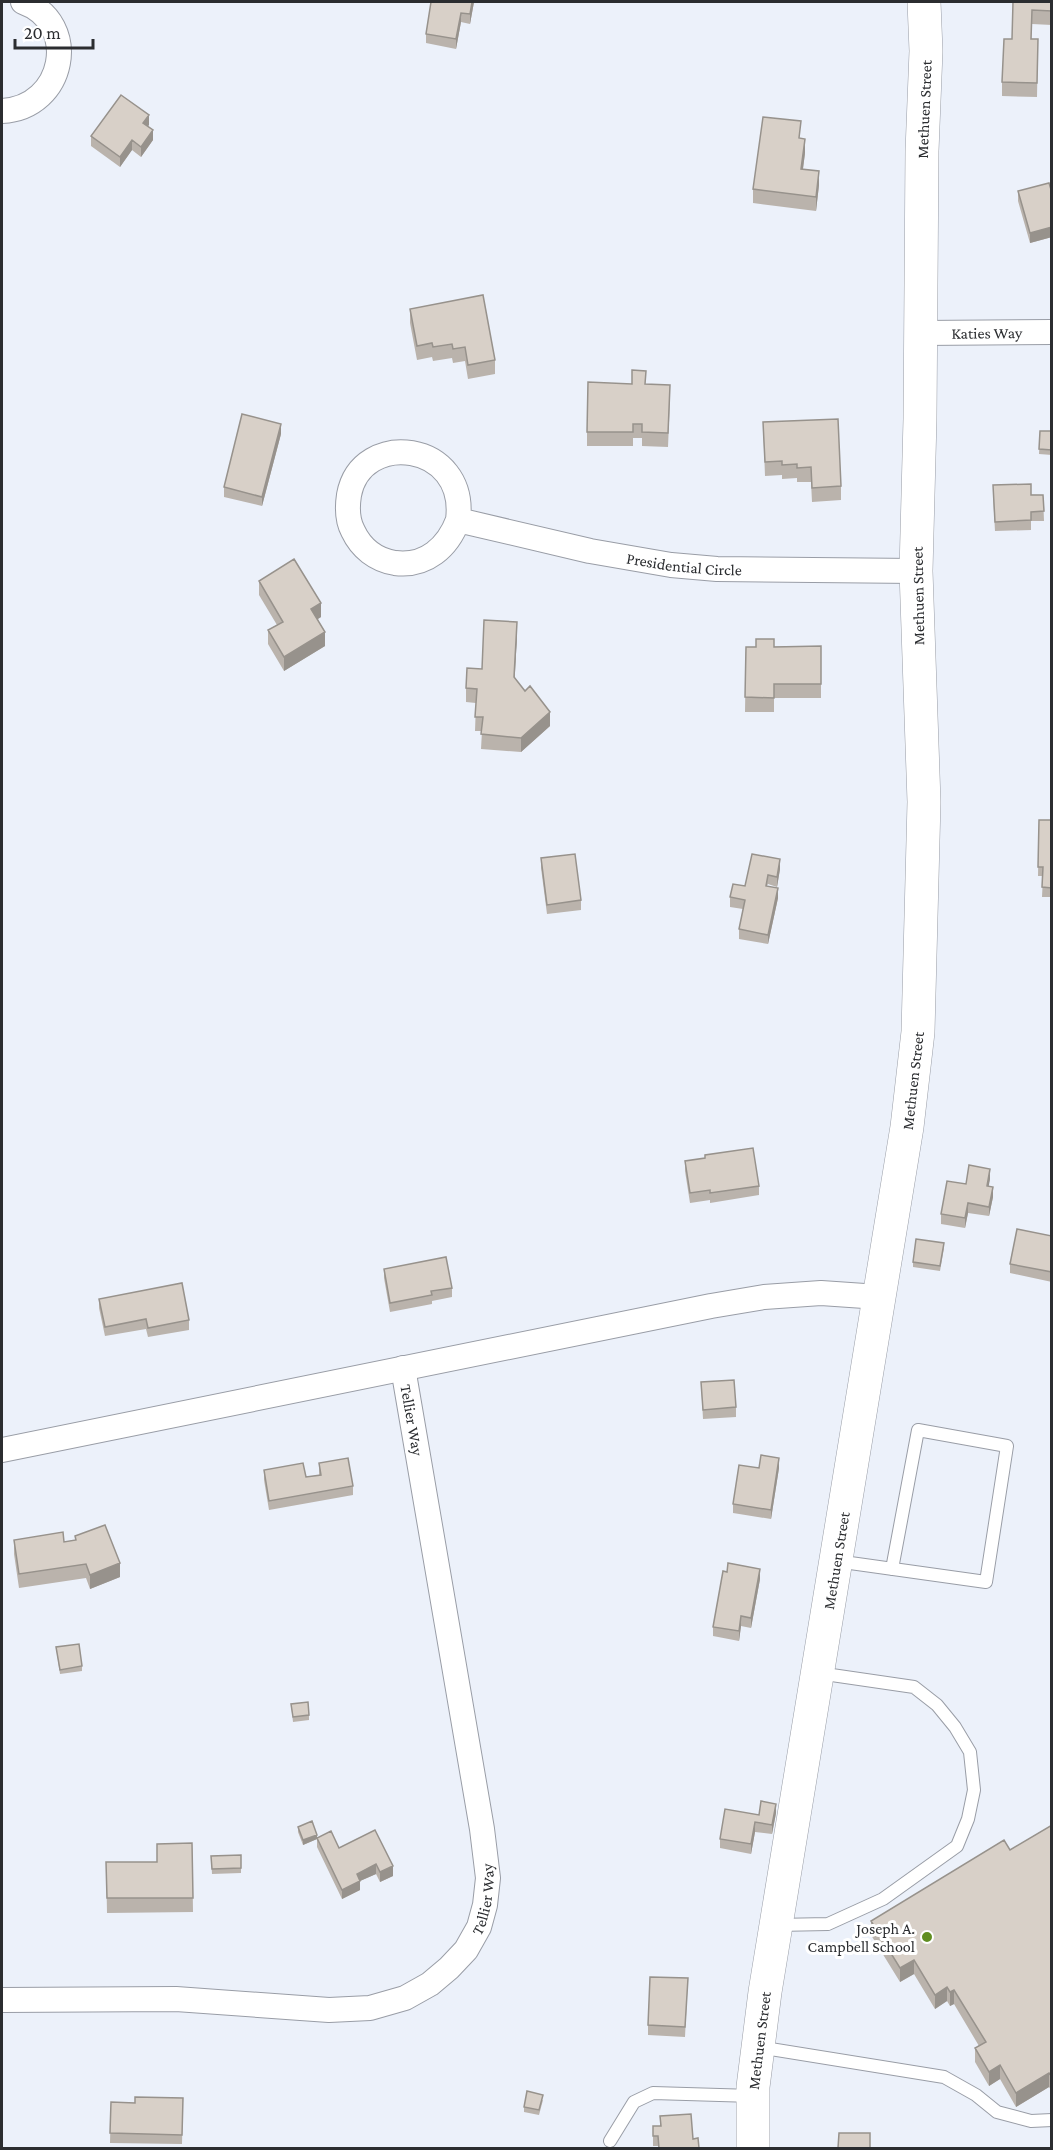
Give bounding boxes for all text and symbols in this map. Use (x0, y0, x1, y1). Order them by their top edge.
scale bar (15, 12, 93, 50)
text: 20 m (24, 23, 61, 43)
street label: Methuen Street (913, 59, 934, 159)
street label: Katies Way (951, 324, 1023, 342)
street label: Methuen Street (909, 546, 927, 646)
street label: Presidential Circle (625, 549, 742, 578)
street label: Methuen Street (898, 1030, 927, 1131)
street label: Tellier Way (396, 1383, 427, 1458)
street label: Methuen Street (819, 1510, 852, 1611)
street label: Tellier Way (468, 1862, 497, 1938)
place label: Joseph A. Campbell School (808, 1920, 915, 1956)
marker: Joseph A. Campbell School (920, 1930, 934, 1944)
street label: Methuen Street (744, 1990, 774, 2090)

